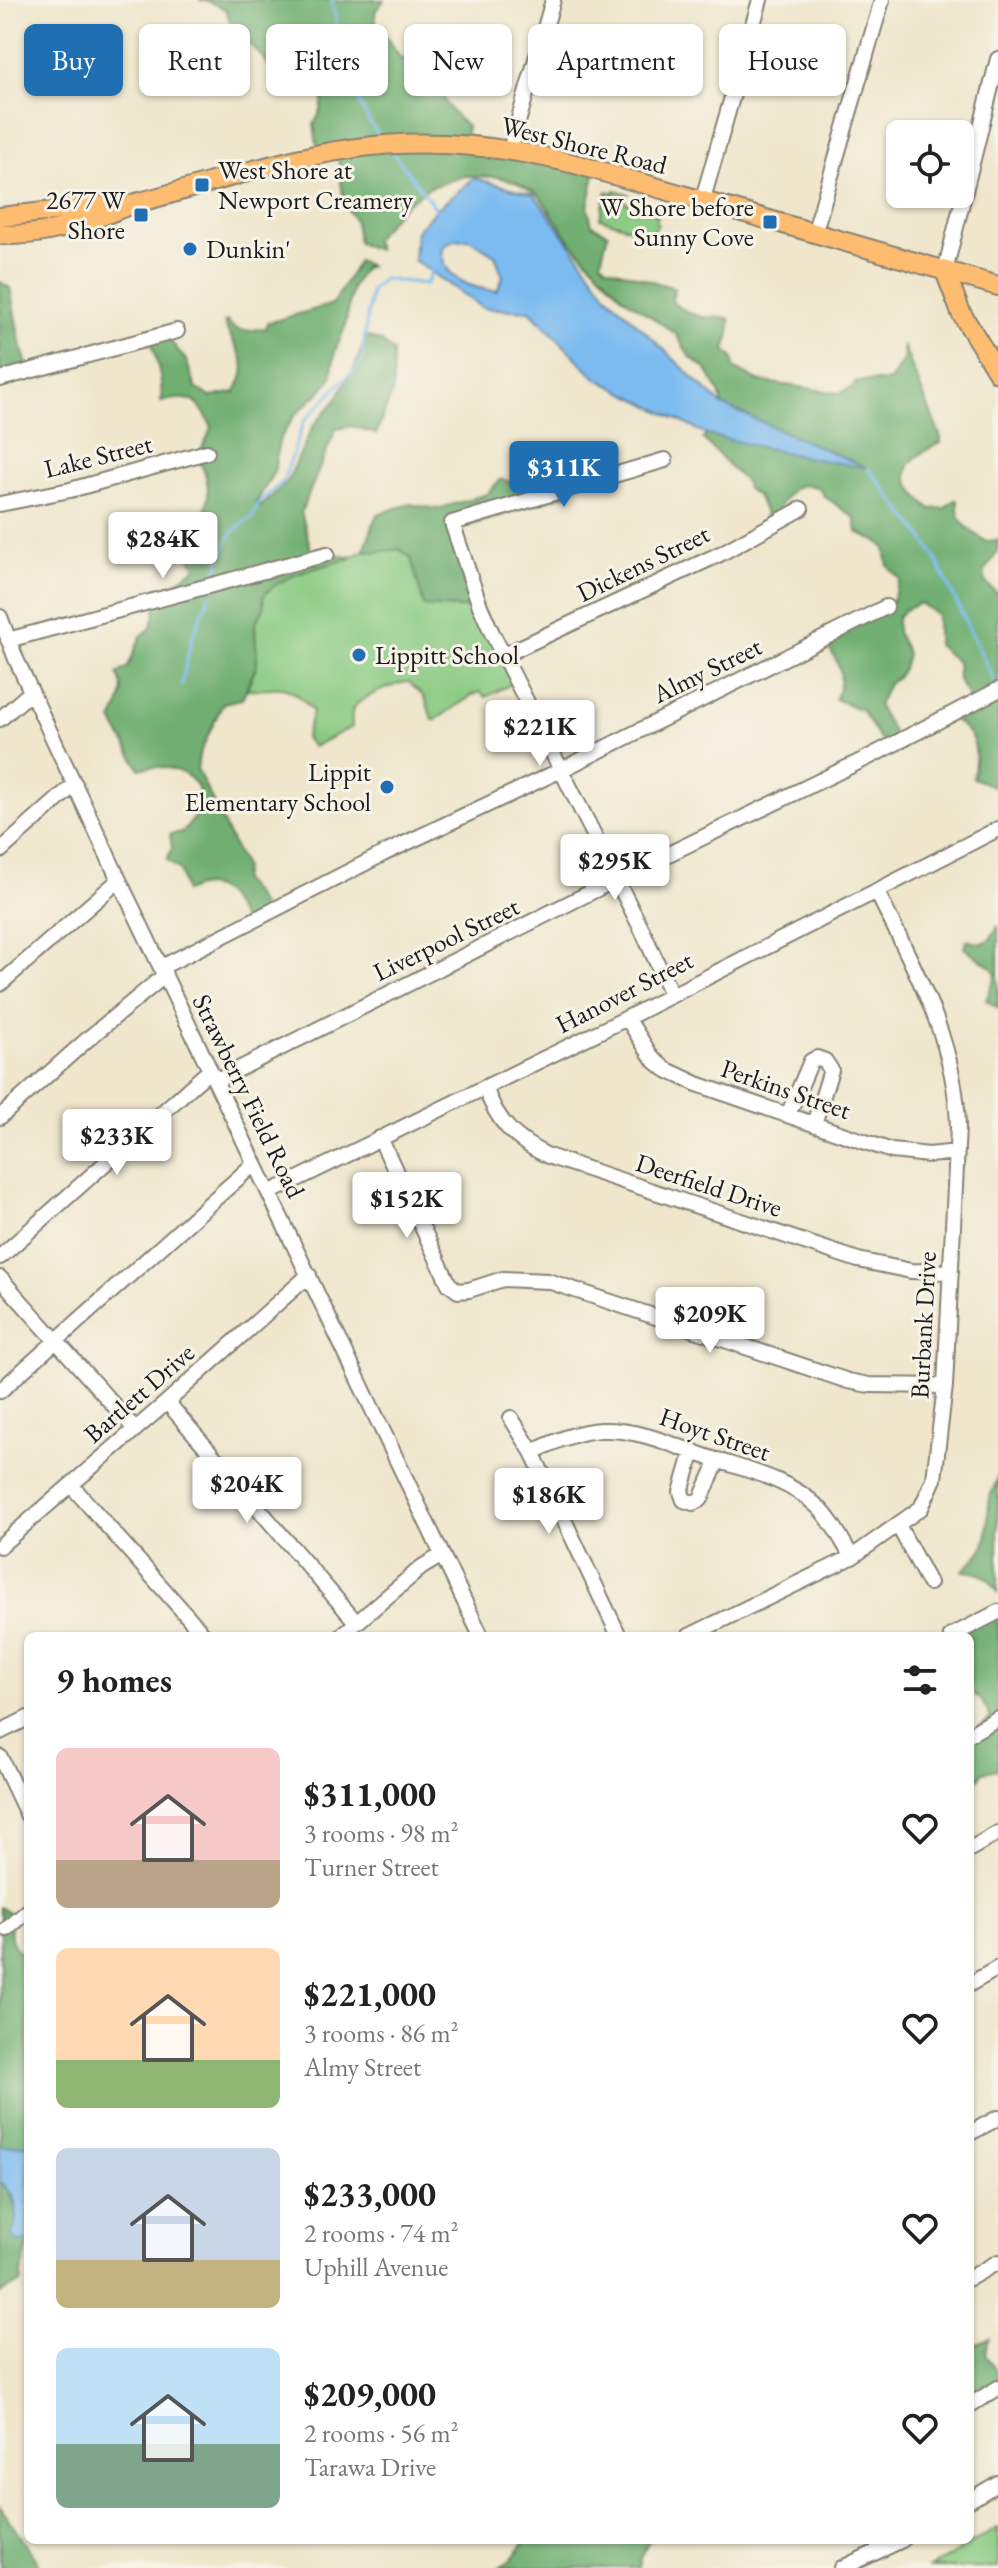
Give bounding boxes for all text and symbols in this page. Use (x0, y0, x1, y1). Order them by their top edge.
chip: Buy (24, 24, 123, 96)
chip: Rent (139, 24, 250, 96)
chip: Filters (266, 24, 388, 96)
chip: New (404, 24, 512, 96)
chip: Apartment (528, 24, 703, 96)
chip: House (719, 24, 846, 96)
street label: West Shore Road (497, 108, 671, 182)
map controls (886, 120, 974, 208)
button: locate (886, 120, 974, 208)
place label: West Shore at Newport Creamery (218, 153, 414, 217)
marker: West Shore at Newport Creamery (193, 176, 211, 194)
place label: 2677 W Shore (46, 183, 126, 247)
place label: W Shore before Sunny Cove (600, 190, 754, 254)
marker: 2677 W Shore (132, 206, 150, 224)
marker: W Shore before Sunny Cove (761, 213, 779, 231)
place label: Dunkin' (206, 232, 291, 266)
marker: Dunkin' (181, 240, 199, 258)
street label: Lake Street (40, 426, 156, 486)
pin: $311K (508, 441, 620, 509)
text: $311K (527, 450, 601, 484)
pin: $284K (107, 512, 219, 580)
street label: Dickens Street (571, 516, 715, 610)
text: $284K (126, 521, 200, 555)
street label: Almy Street (646, 629, 767, 711)
place label: Lippitt School (375, 638, 519, 672)
marker: Lippitt School (350, 646, 368, 664)
pin: $221K (484, 700, 596, 768)
text: $221K (503, 709, 577, 743)
place label: Lippit Elementary School (184, 755, 371, 819)
marker: Lippit Elementary School (378, 778, 396, 796)
pin: $295K (559, 834, 671, 902)
text: $295K (578, 843, 652, 877)
street label: Liverpool Street (367, 889, 525, 989)
street label: Hanover Street (550, 943, 698, 1041)
street label: Strawberry Field Road (185, 988, 314, 1204)
street label: Perkins Street (717, 1051, 855, 1127)
pin: $233K (61, 1109, 173, 1177)
text: $233K (80, 1118, 154, 1152)
street label: Deerfield Drive (631, 1145, 787, 1225)
pin: $152K (351, 1172, 463, 1240)
text: $152K (370, 1181, 444, 1215)
street label: Burbank Drive (902, 1250, 944, 1400)
pin: $209K (654, 1287, 766, 1355)
text: $209K (673, 1296, 747, 1330)
street label: Bartlett Drive (77, 1336, 201, 1450)
street label: Hoyt Street (655, 1399, 775, 1469)
pin: $204K (191, 1457, 303, 1525)
text: $204K (210, 1466, 284, 1500)
pin: $186K (493, 1468, 605, 1536)
text: $186K (512, 1477, 586, 1511)
text: 9 homes (56, 1658, 172, 1702)
icon: filters (898, 1658, 942, 1702)
text: $311,000 (304, 1772, 436, 1816)
icon: home (120, 1780, 216, 1876)
icon: heart (898, 1806, 942, 1850)
text: 3 rooms · 98 m² (304, 1816, 459, 1850)
text: Turner Street (304, 1850, 439, 1884)
text: $221,000 (304, 1972, 436, 2016)
icon: home (120, 1980, 216, 2076)
icon: heart (898, 2006, 942, 2050)
text: 3 rooms · 86 m² (304, 2016, 459, 2050)
text: Almy Street (304, 2050, 421, 2084)
text: $233,000 (304, 2172, 436, 2216)
icon: home (120, 2180, 216, 2276)
icon: heart (898, 2206, 942, 2250)
text: 2 rooms · 74 m² (304, 2216, 459, 2250)
text: Uphill Avenue (304, 2250, 448, 2284)
text: $209,000 (304, 2372, 436, 2416)
icon: home (120, 2380, 216, 2476)
icon: heart (898, 2406, 942, 2450)
text: 2 rooms · 56 m² (304, 2416, 459, 2450)
text: Tarawa Drive (304, 2450, 436, 2484)

